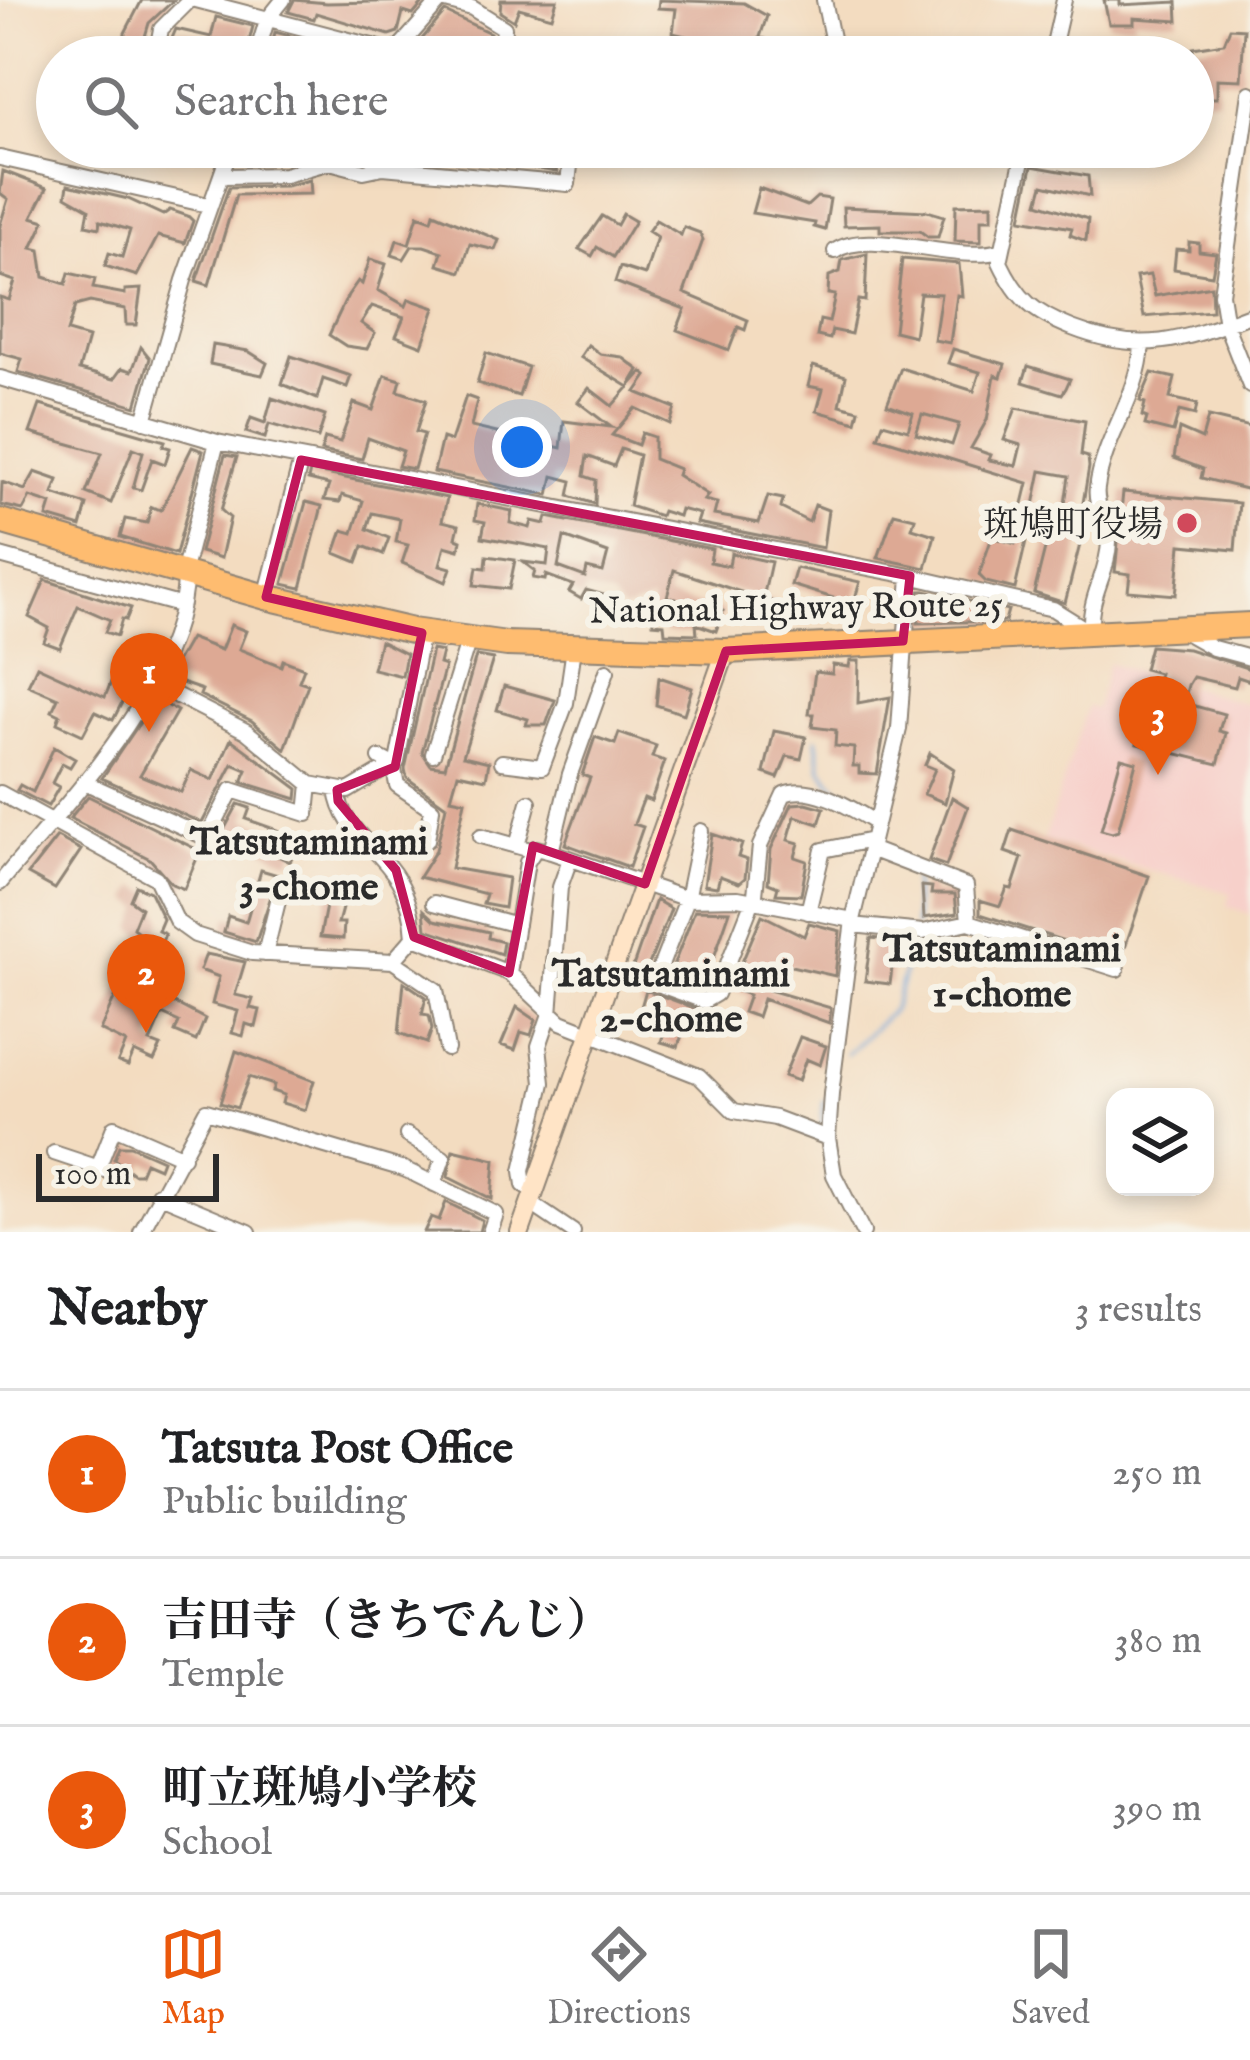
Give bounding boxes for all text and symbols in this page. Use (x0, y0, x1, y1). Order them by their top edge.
search box (36, 36, 1214, 168)
icon: search (78, 69, 144, 135)
text: Search here (174, 74, 388, 131)
your location (492, 417, 552, 477)
place label: 斑鳩町役場 (983, 503, 1163, 549)
marker: 斑鳩町役場 (1174, 510, 1200, 536)
street label: National Highway Route 25 (589, 582, 1003, 636)
pin: 1 (110, 633, 188, 732)
pin: 3 (1119, 676, 1197, 775)
district label: Tatsutaminami 3-chome (189, 819, 428, 913)
district label: Tatsutaminami 1-chome (882, 926, 1121, 1020)
pin: 2 (107, 934, 185, 1033)
district label: Tatsutaminami 2-chome (551, 951, 790, 1045)
map controls (1106, 1088, 1214, 1196)
button: layers (1106, 1088, 1214, 1196)
scale bar (36, 1148, 219, 1201)
text: 100 m (54, 1154, 131, 1196)
text: Nearby (48, 1278, 207, 1343)
text: 3 results (1075, 1286, 1202, 1335)
text: Tatsuta Post Office (162, 1421, 513, 1478)
text: 1 (80, 1449, 94, 1498)
text: 250 m (1112, 1449, 1202, 1498)
text: Public building (162, 1478, 407, 1527)
text: 吉田寺（きちでんじ） (162, 1594, 612, 1651)
text: 2 (78, 1617, 96, 1666)
text: 380 m (1114, 1617, 1202, 1666)
text: Temple (162, 1651, 284, 1700)
text: 町立斑鳩小学校 (162, 1762, 477, 1819)
text: 3 (80, 1785, 94, 1834)
text: 390 m (1113, 1785, 1202, 1834)
text: School (162, 1819, 272, 1868)
tab: Map (160, 1921, 226, 2035)
tab: Directions (547, 1921, 691, 2035)
tab: Saved (1012, 1921, 1090, 2035)

